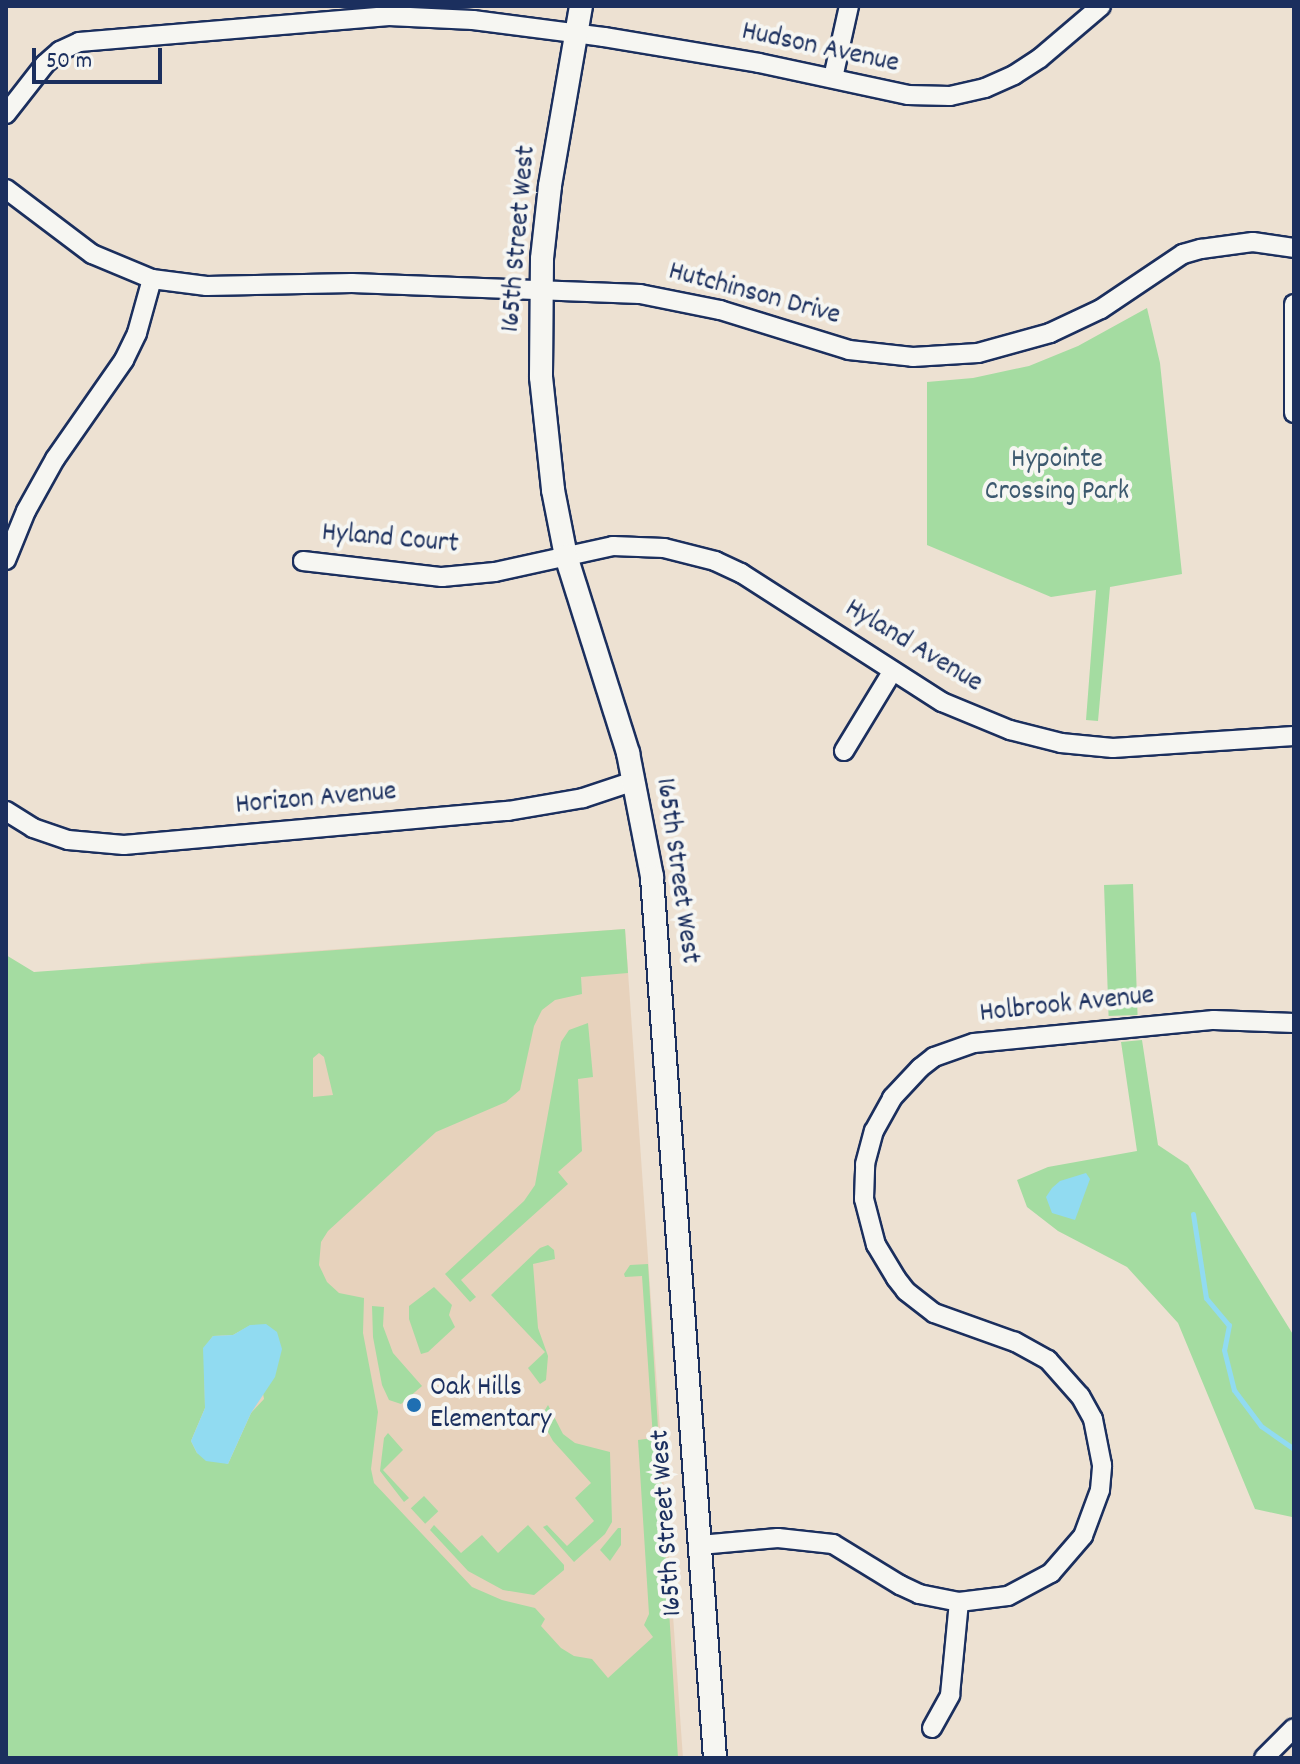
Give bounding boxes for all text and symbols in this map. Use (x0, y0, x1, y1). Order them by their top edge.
street label: Hudson Avenue (738, 16, 902, 82)
scale bar (36, 32, 166, 82)
text: 50 m (46, 45, 92, 79)
street label: 165th Street West (495, 144, 545, 334)
street label: Hutchinson Drive (664, 256, 844, 334)
park label: Hypointe Crossing Park (985, 444, 1129, 510)
street label: Hyland Court (320, 517, 460, 563)
street label: Hyland Avenue (838, 593, 988, 701)
street label: Horizon Avenue (234, 776, 398, 824)
street label: 165th Street West (646, 776, 706, 966)
street label: Holbrook Avenue (978, 980, 1156, 1032)
place label: Oak Hills Elementary (430, 1372, 551, 1438)
marker: Oak Hills Elementary (405, 1396, 423, 1414)
street label: 165th Street West (645, 1428, 691, 1618)

